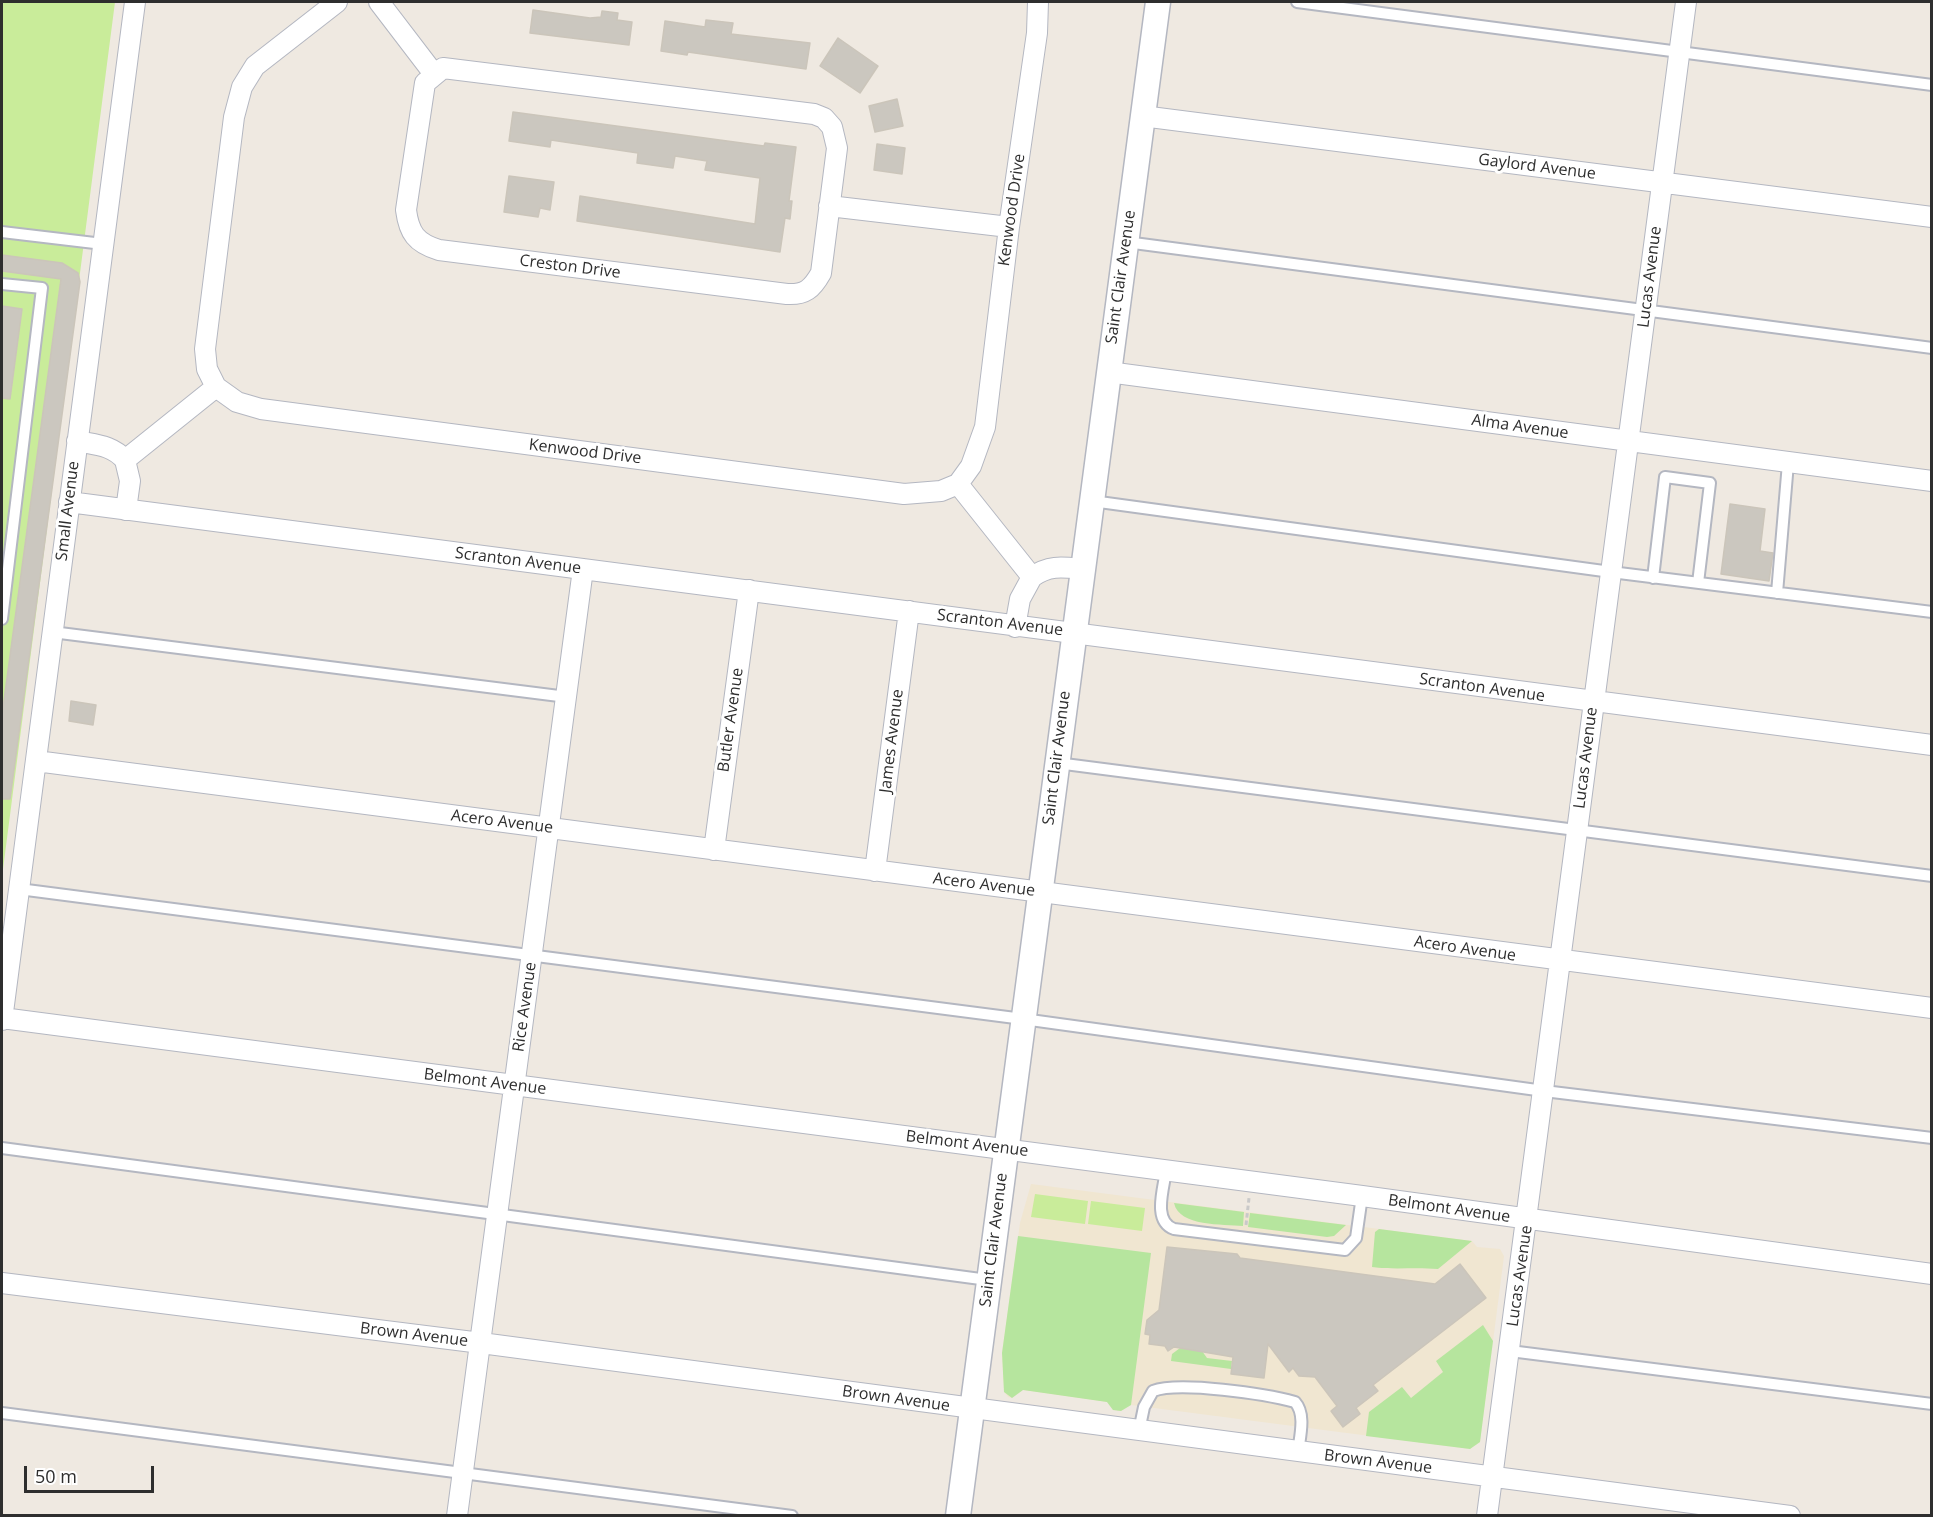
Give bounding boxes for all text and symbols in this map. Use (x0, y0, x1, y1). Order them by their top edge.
street label: Gaylord Avenue (1477, 150, 1597, 184)
street label: Kenwood Drive (995, 153, 1029, 267)
street label: Saint Clair Avenue (1102, 209, 1140, 345)
street label: Lucas Avenue (1634, 225, 1666, 329)
street label: Creston Drive (518, 251, 622, 283)
street label: Alma Avenue (1470, 411, 1570, 443)
street label: Kenwood Drive (528, 436, 642, 468)
street label: Small Avenue (52, 460, 84, 562)
street label: Scranton Avenue (454, 544, 582, 578)
street label: Scranton Avenue (936, 606, 1064, 640)
street label: Butler Avenue (714, 667, 748, 773)
street label: Scranton Avenue (1418, 670, 1546, 706)
street label: James Avenue (876, 688, 908, 794)
street label: Saint Clair Avenue (1039, 690, 1075, 826)
street label: Lucas Avenue (1570, 706, 1602, 810)
street label: Acero Avenue (450, 806, 554, 838)
street label: Acero Avenue (932, 869, 1036, 901)
street label: Acero Avenue (1413, 932, 1517, 966)
street label: Rice Avenue (509, 961, 541, 1053)
street label: Belmont Avenue (423, 1065, 547, 1099)
street label: Belmont Avenue (905, 1127, 1029, 1161)
street label: Saint Clair Avenue (976, 1172, 1012, 1308)
street label: Belmont Avenue (1387, 1191, 1511, 1227)
street label: Lucas Avenue (1503, 1224, 1537, 1328)
street label: Brown Avenue (359, 1319, 469, 1351)
street label: Brown Avenue (841, 1382, 951, 1416)
street label: Brown Avenue (1323, 1446, 1433, 1478)
scale bar (27, 1454, 158, 1492)
text: 50 m (35, 1464, 77, 1488)

